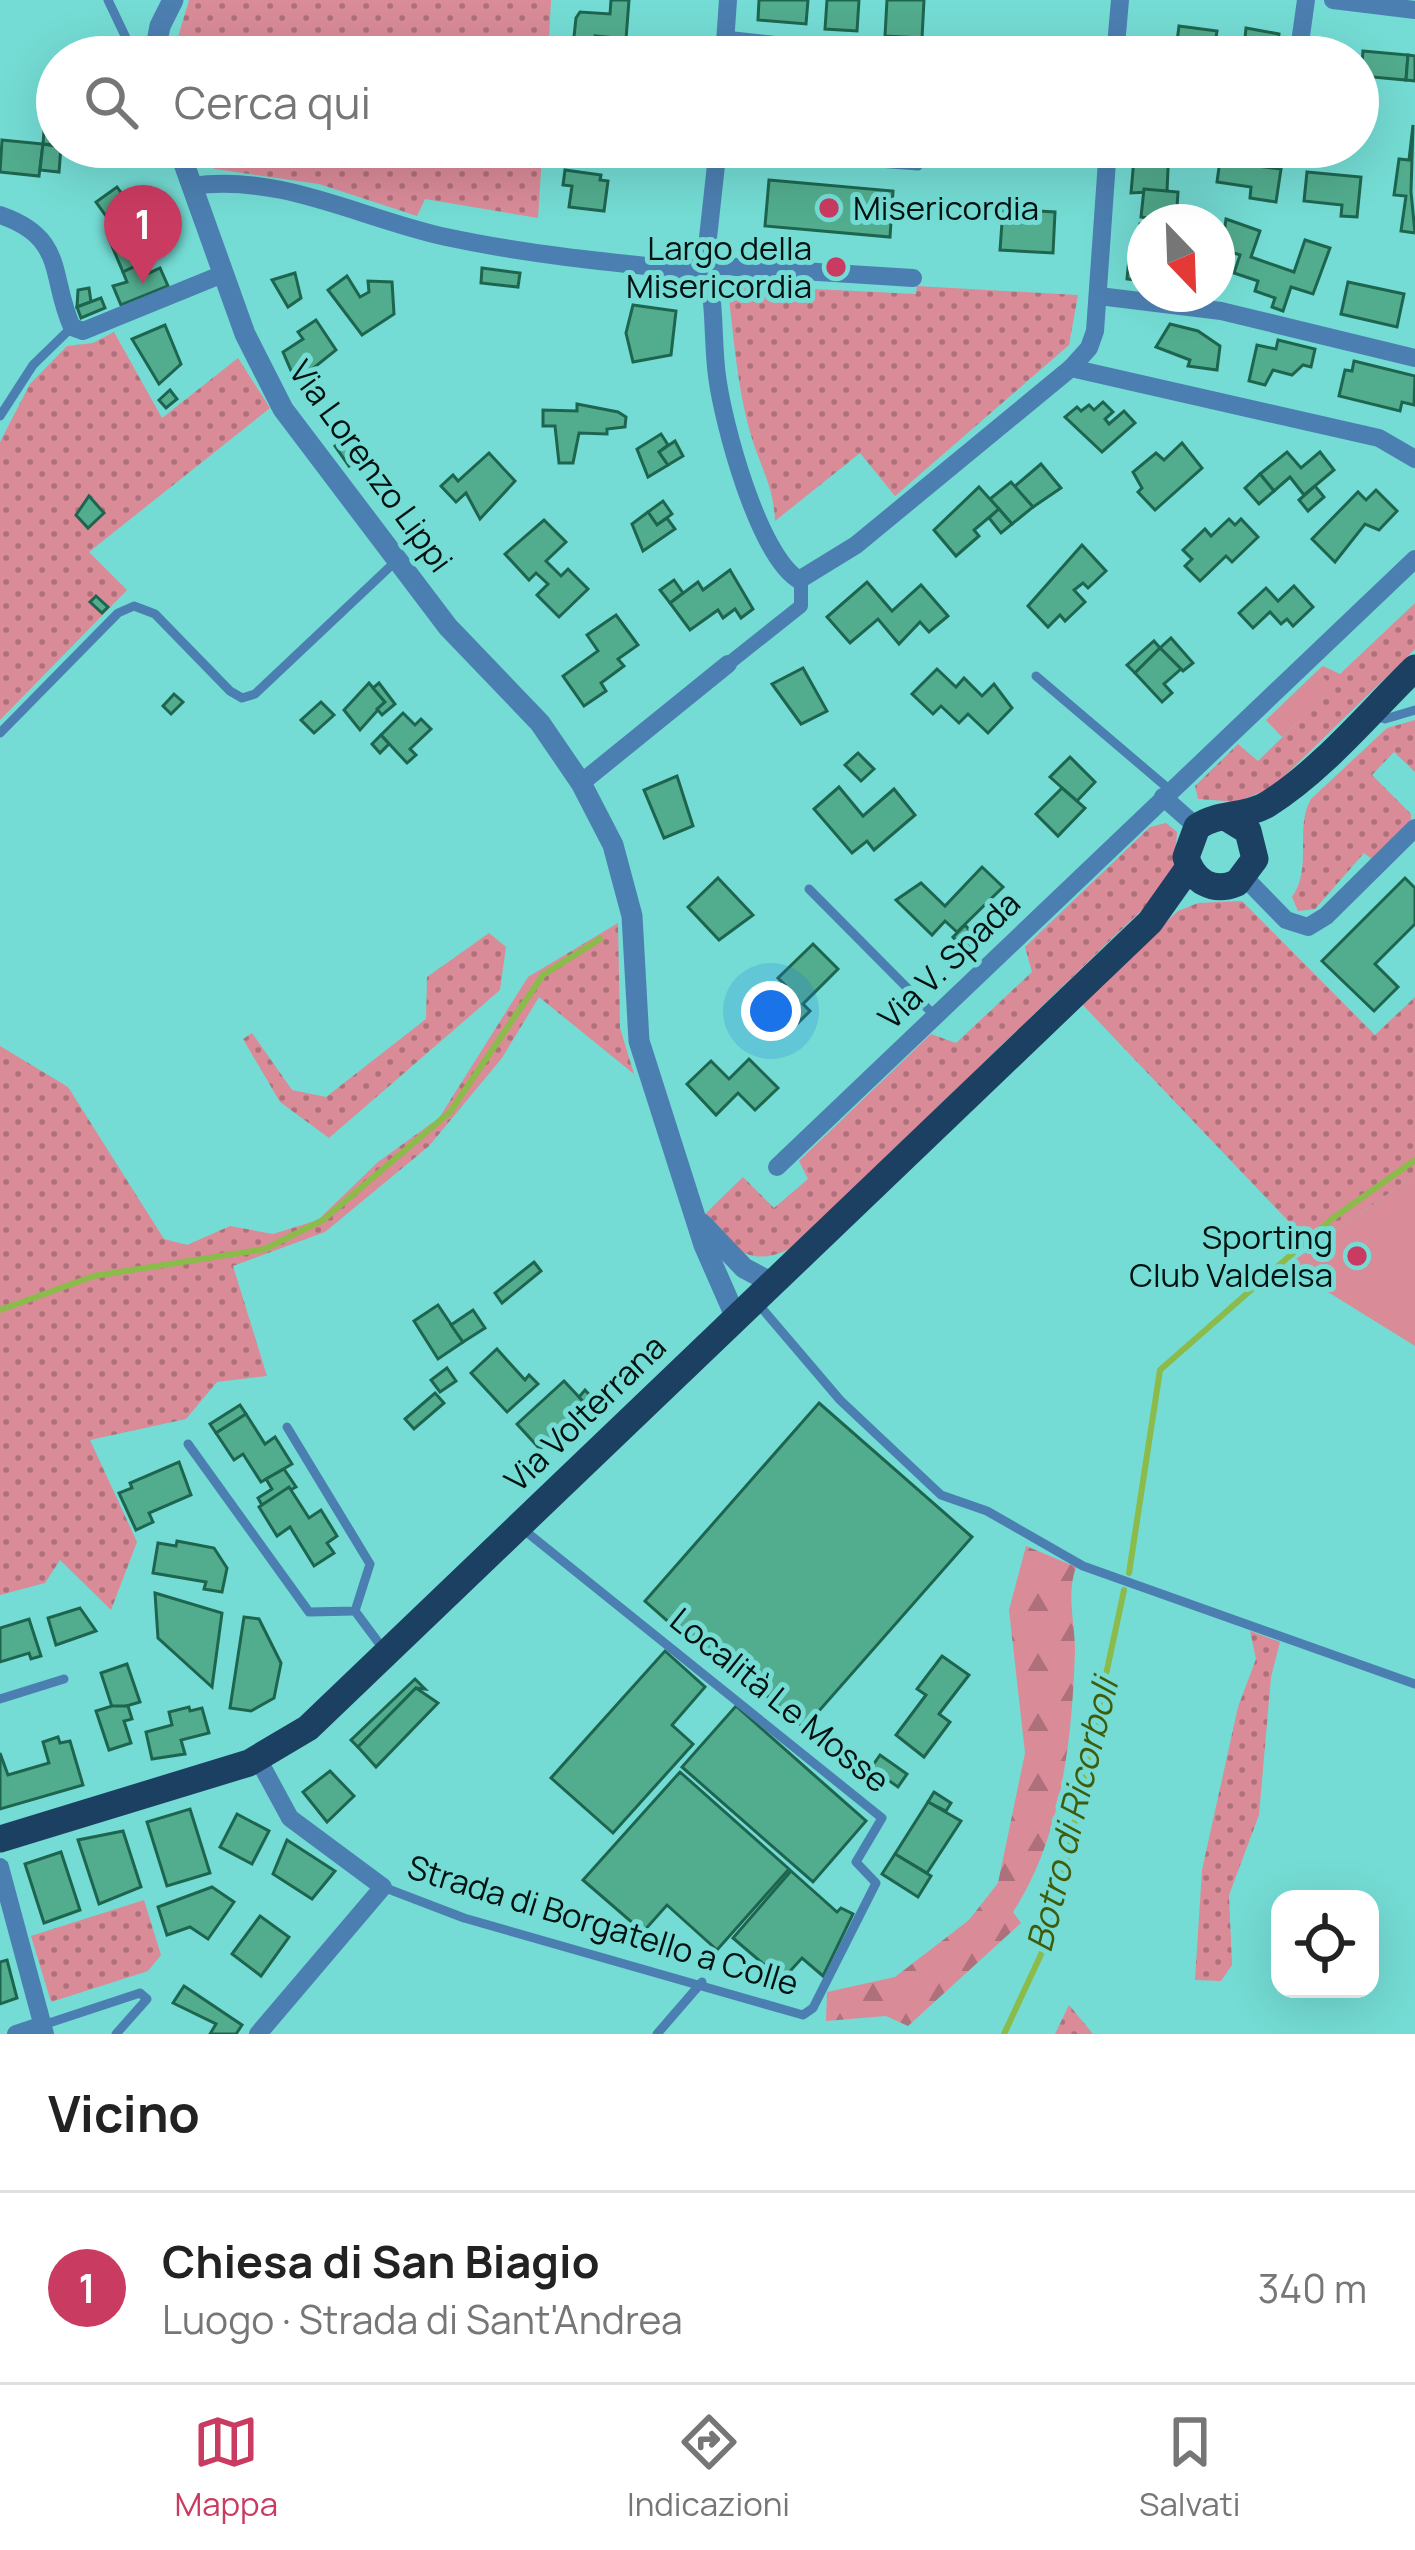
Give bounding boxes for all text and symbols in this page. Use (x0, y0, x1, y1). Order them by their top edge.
search box (36, 36, 1379, 168)
icon: search (78, 69, 144, 135)
text: Cerca qui (174, 71, 371, 133)
pin: 1 (104, 185, 182, 284)
place label: Misericordia (853, 185, 1039, 230)
marker: Misericordia (816, 195, 842, 221)
north arrow (1127, 204, 1235, 312)
place label: Largo della Misericordia (626, 225, 812, 308)
marker: Largo della Misericordia (823, 254, 849, 280)
street label: Via Lorenzo Lippi (279, 351, 464, 581)
street label: Via V. Spada (868, 881, 1029, 1039)
your location (741, 981, 801, 1041)
place label: Sporting Club Valdelsa (1129, 1214, 1333, 1297)
marker: Sporting Club Valdelsa (1344, 1243, 1370, 1269)
street label: Via Volterrana (494, 1324, 675, 1501)
street label: Località Le Mosse (661, 1597, 899, 1802)
water label: Botro di Ricorboli (1014, 1669, 1130, 1957)
street label: Strada di Borgatello a Colle (402, 1844, 804, 2005)
map controls (1271, 1890, 1379, 1998)
button: locate (1271, 1890, 1379, 1998)
text: Vicino (48, 2078, 200, 2147)
text: Chiesa di San Biagio (162, 2230, 600, 2292)
text: 1 (78, 2261, 96, 2315)
text: 340 m (1258, 2261, 1367, 2315)
text: Luogo · Strada di Sant'Andrea (162, 2292, 683, 2346)
tab: Mappa (175, 2409, 278, 2526)
tab: Indicazioni (627, 2409, 790, 2526)
tab: Salvati (1139, 2409, 1240, 2526)

